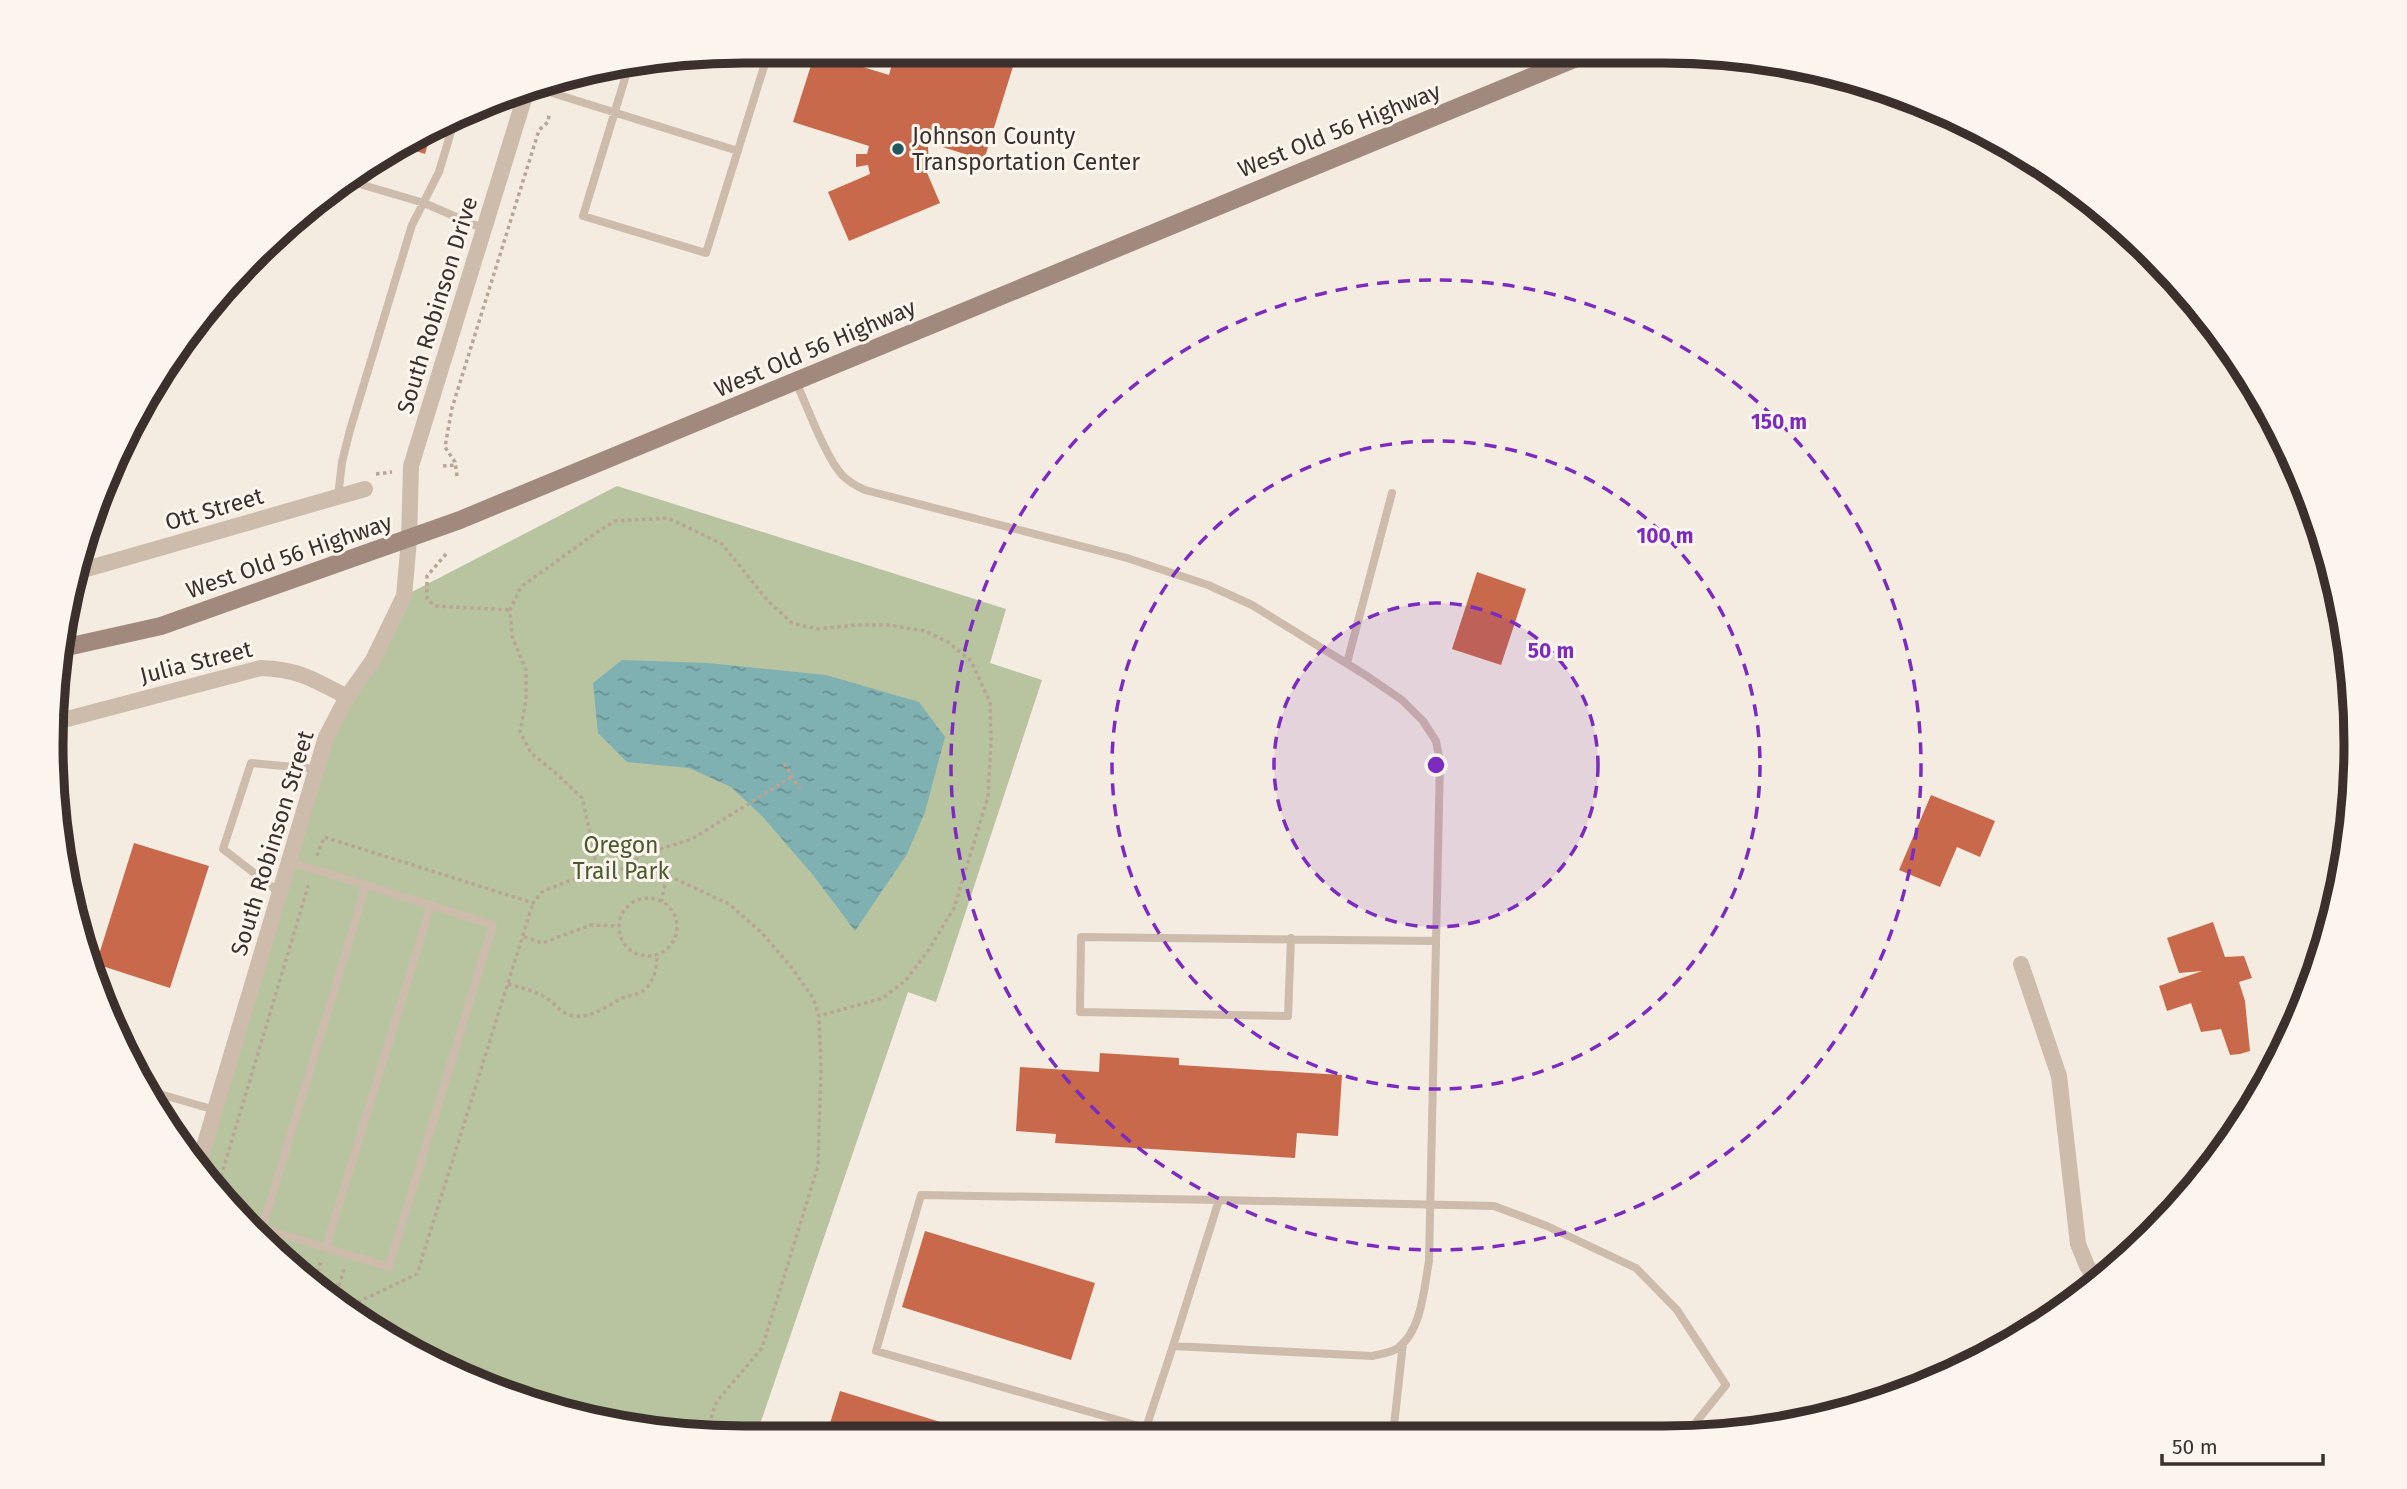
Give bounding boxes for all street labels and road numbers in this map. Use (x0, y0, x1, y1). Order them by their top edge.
street label: West Old 56 Highway (1234, 76, 1445, 183)
street label: South Robinson Drive (391, 193, 483, 417)
street label: West Old 56 Highway (710, 293, 920, 403)
street label: Ott Street (162, 481, 267, 536)
street label: West Old 56 Highway (182, 507, 396, 604)
street label: Julia Street (137, 634, 256, 689)
street label: South Robinson Street (224, 726, 320, 959)

